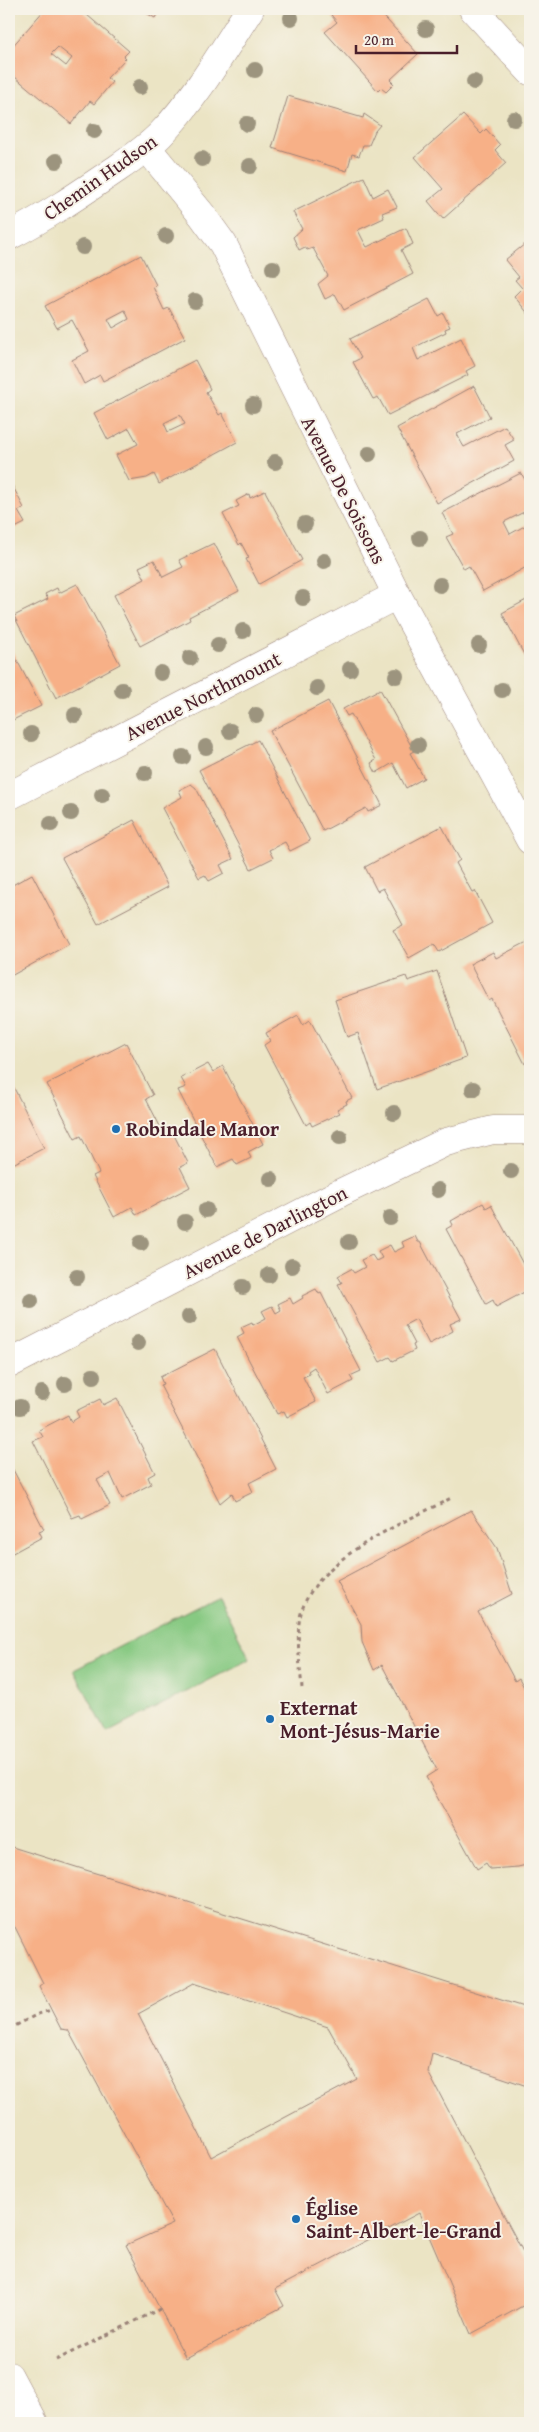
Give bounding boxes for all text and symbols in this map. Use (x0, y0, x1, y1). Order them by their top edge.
scale bar (356, 22, 458, 54)
text: 20 m (364, 29, 395, 50)
street label: Chemin Hudson (37, 127, 163, 227)
street label: Avenue De Soissons (295, 411, 394, 569)
street label: Avenue Northmount (120, 644, 286, 747)
place label: Robindale Manor (126, 1114, 279, 1143)
marker: Robindale Manor (110, 1123, 122, 1135)
street label: Avenue de Darlington (178, 1178, 352, 1286)
place label: Externat Mont-Jésus-Marie (280, 1693, 440, 1745)
marker: Externat Mont-Jésus-Marie (264, 1713, 276, 1725)
place label: Église Saint-Albert-le-Grand (306, 2193, 502, 2245)
marker: Église Saint-Albert-le-Grand (290, 2213, 302, 2225)

